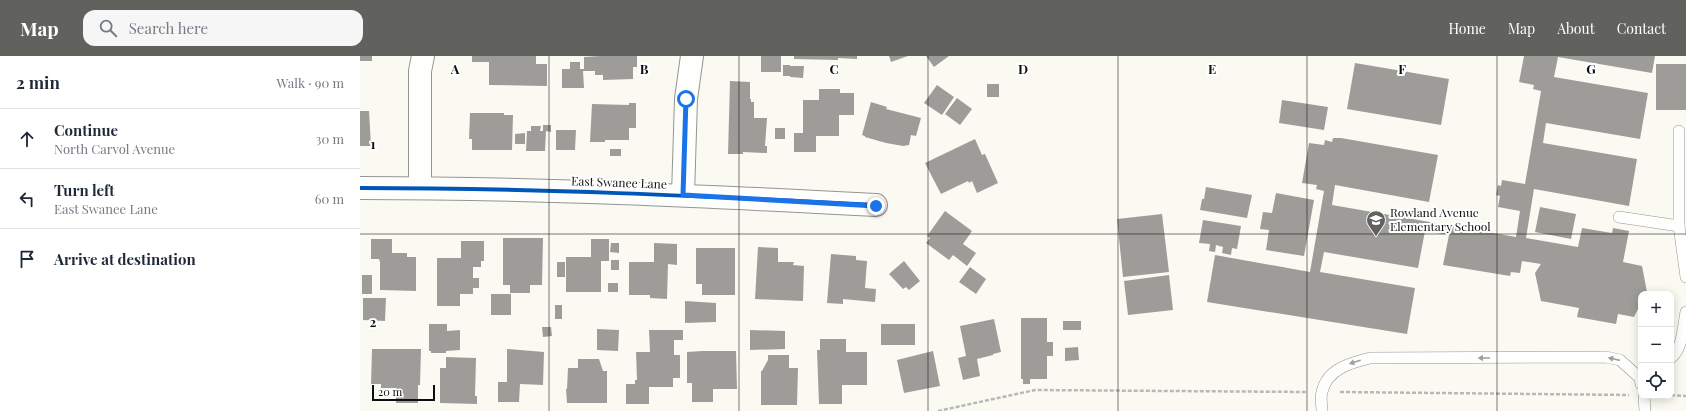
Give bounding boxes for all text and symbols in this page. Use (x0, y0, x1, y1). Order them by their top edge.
search box (83, 10, 363, 46)
text: Map (20, 15, 59, 41)
icon: search (97, 17, 119, 39)
text: Search here (129, 18, 208, 38)
text: Home (1448, 19, 1486, 38)
text: Map (1508, 19, 1535, 38)
text: About (1557, 19, 1595, 38)
text: Contact (1617, 19, 1666, 38)
text: A (450, 60, 460, 77)
text: B (640, 60, 649, 77)
text: C (829, 60, 839, 77)
text: D (1018, 60, 1028, 77)
text: E (1208, 60, 1216, 77)
text: F (1398, 60, 1406, 77)
text: G (1586, 60, 1596, 77)
text: 2 min (16, 71, 60, 93)
text: Walk · 90 m (277, 74, 344, 91)
route start (677, 90, 695, 108)
text: Continue (54, 120, 118, 140)
icon: ahead (16, 128, 38, 150)
text: 30 m (316, 130, 344, 147)
text: 1 (371, 135, 376, 152)
text: North Carvol Avenue (54, 140, 175, 157)
street label: East Swanee Lane (571, 172, 667, 192)
text: Turn left (54, 180, 115, 200)
icon: left (16, 188, 38, 210)
text: 60 m (315, 190, 344, 207)
route end (867, 197, 885, 215)
text: East Swanee Lane (54, 200, 158, 217)
place label: Rowland Avenue Elementary School (1390, 204, 1491, 234)
school or university icon: Rowland Avenue Elementary School (1365, 209, 1387, 237)
icon: arrive (16, 248, 38, 270)
text: Arrive at destination (54, 249, 196, 269)
map controls (1638, 291, 1674, 399)
button: + (1638, 291, 1674, 327)
text: 2 (370, 313, 377, 330)
button: − (1638, 327, 1674, 363)
one-way arrow (1478, 354, 1490, 361)
one-way arrow (1608, 355, 1620, 361)
one-way arrow (1348, 359, 1360, 365)
button: locate (1638, 363, 1674, 399)
scale bar (372, 383, 435, 402)
text: 20 m (378, 384, 402, 399)

